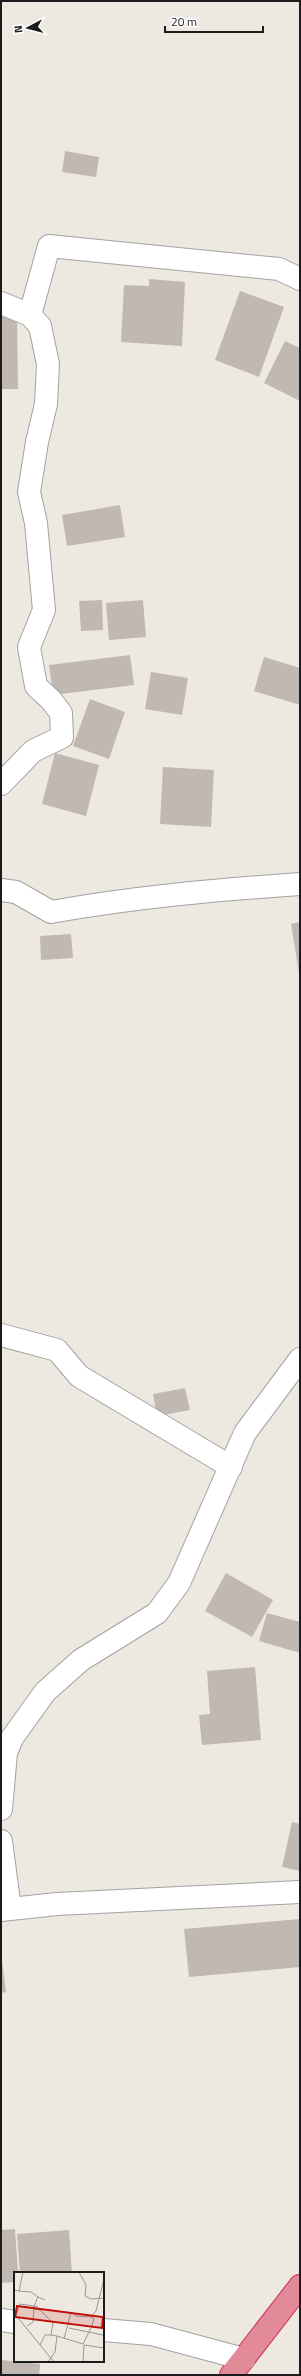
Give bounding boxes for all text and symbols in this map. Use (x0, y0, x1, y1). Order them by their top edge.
north arrow (8, 8, 48, 48)
scale bar (165, 8, 263, 34)
text: 20 m (171, 12, 197, 31)
text: N (10, 24, 26, 34)
inset map (14, 2272, 104, 2362)

